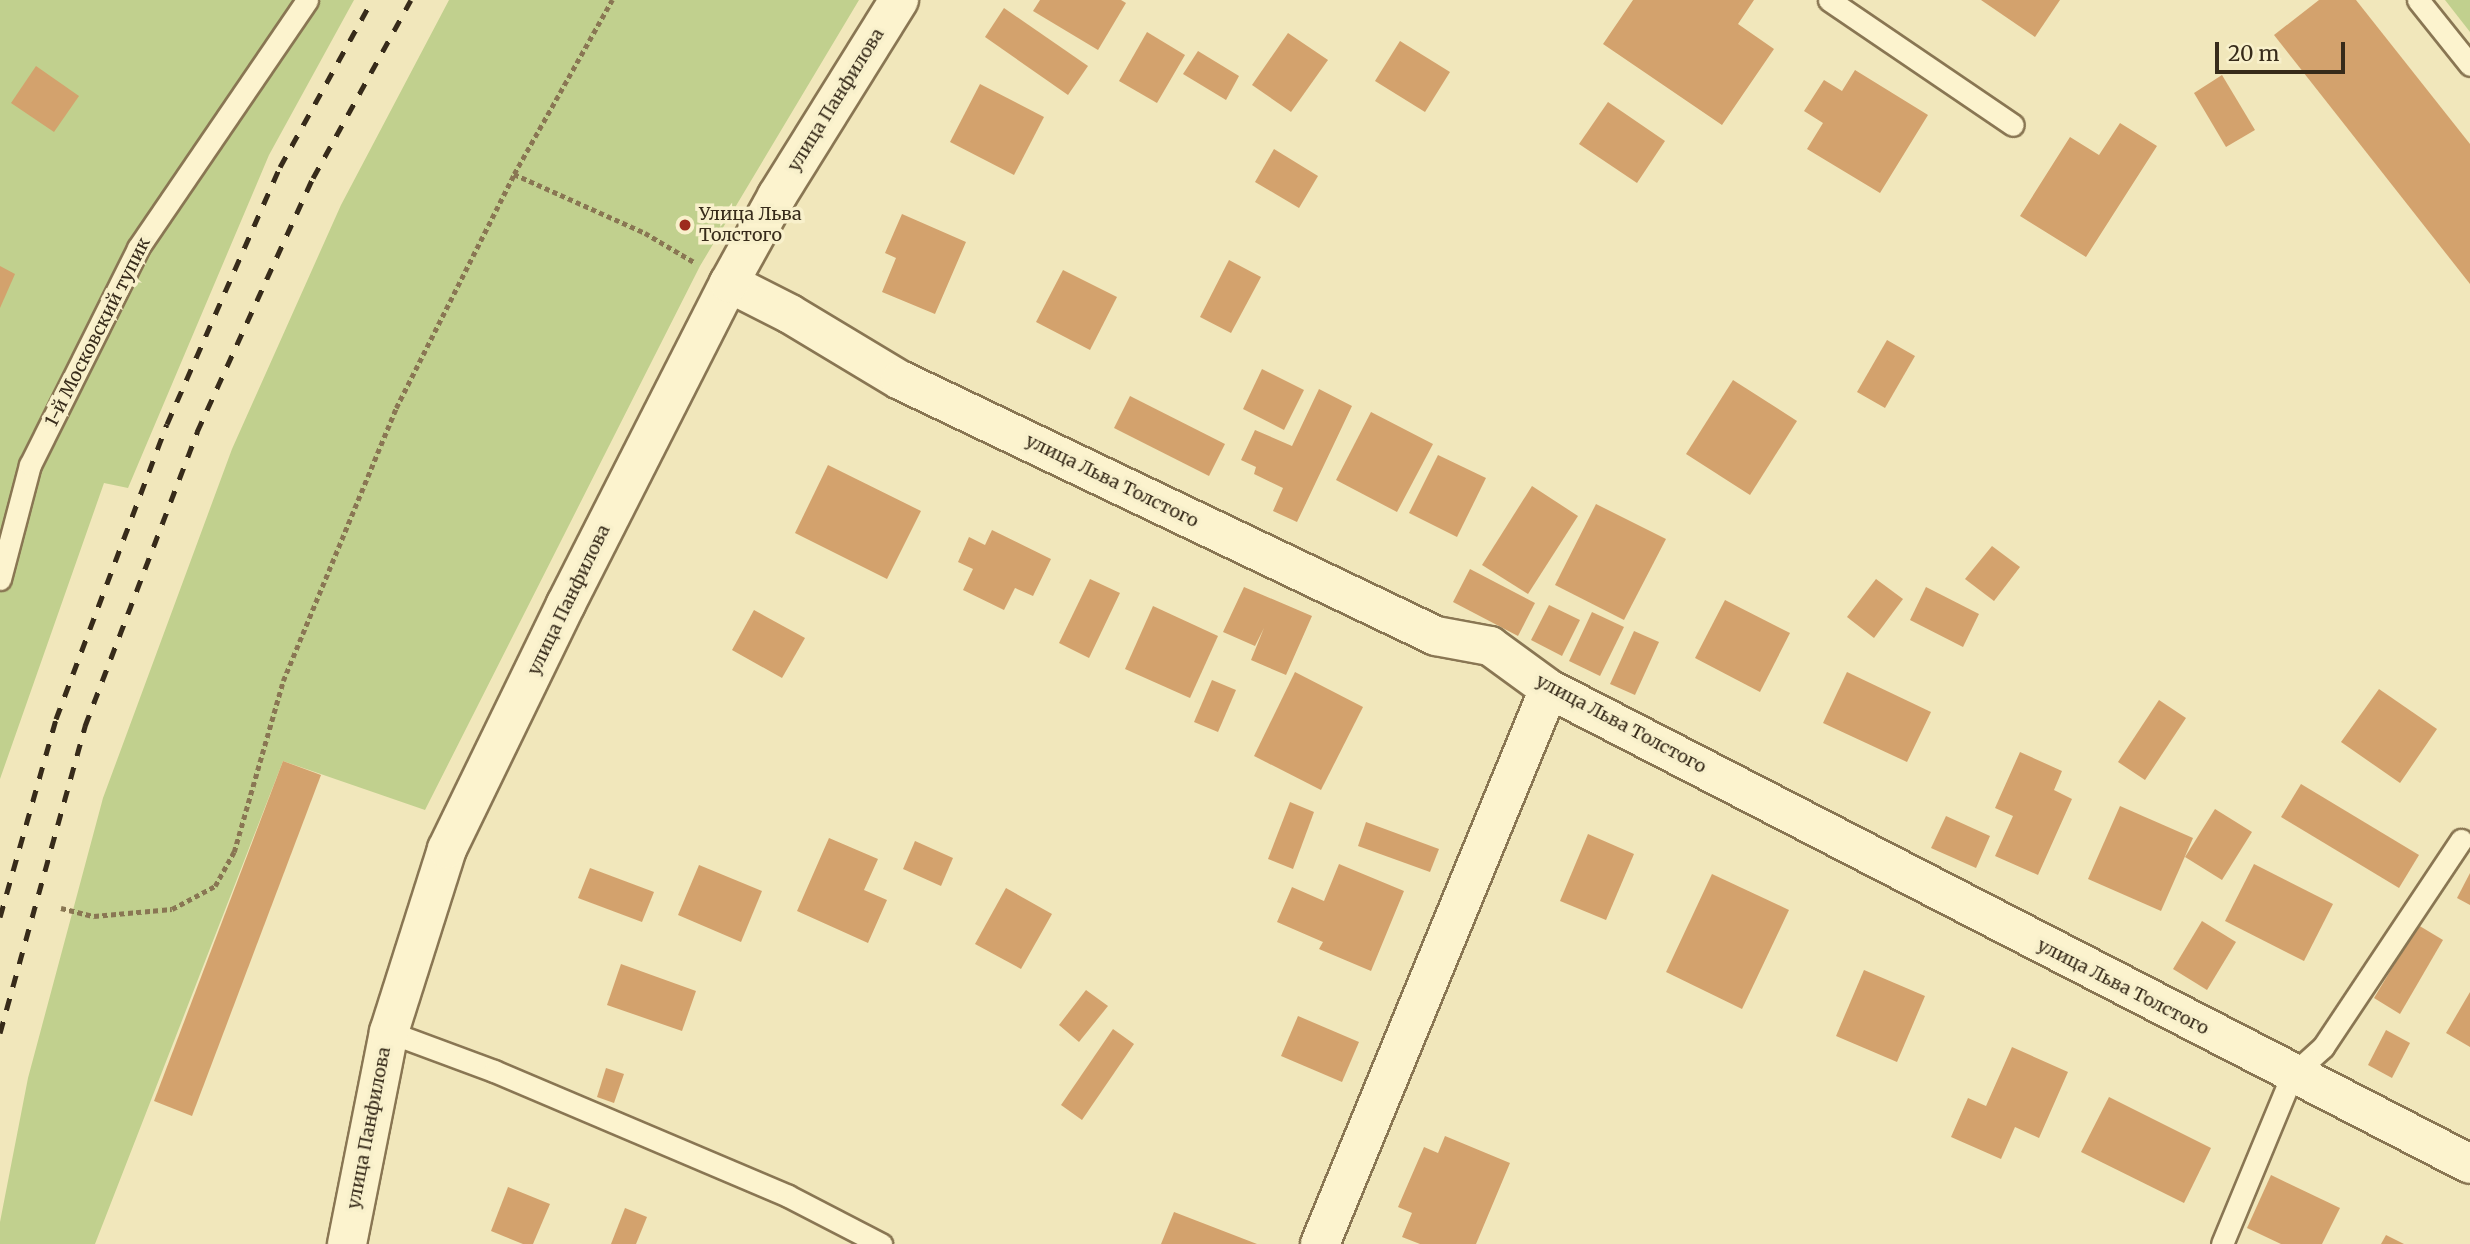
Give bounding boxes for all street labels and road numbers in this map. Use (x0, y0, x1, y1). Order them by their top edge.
street label: улица Панфилова (783, 24, 889, 176)
street label: 1-й Московский тупик (41, 234, 155, 430)
street label: улица Льва Толстого (1022, 430, 1202, 532)
street label: улица Панфилова (523, 521, 615, 679)
street label: улица Льва Толстого (1532, 670, 1710, 778)
street label: улица Льва Толстого (2034, 934, 2212, 1040)
street label: улица Панфилова (343, 1045, 395, 1211)

